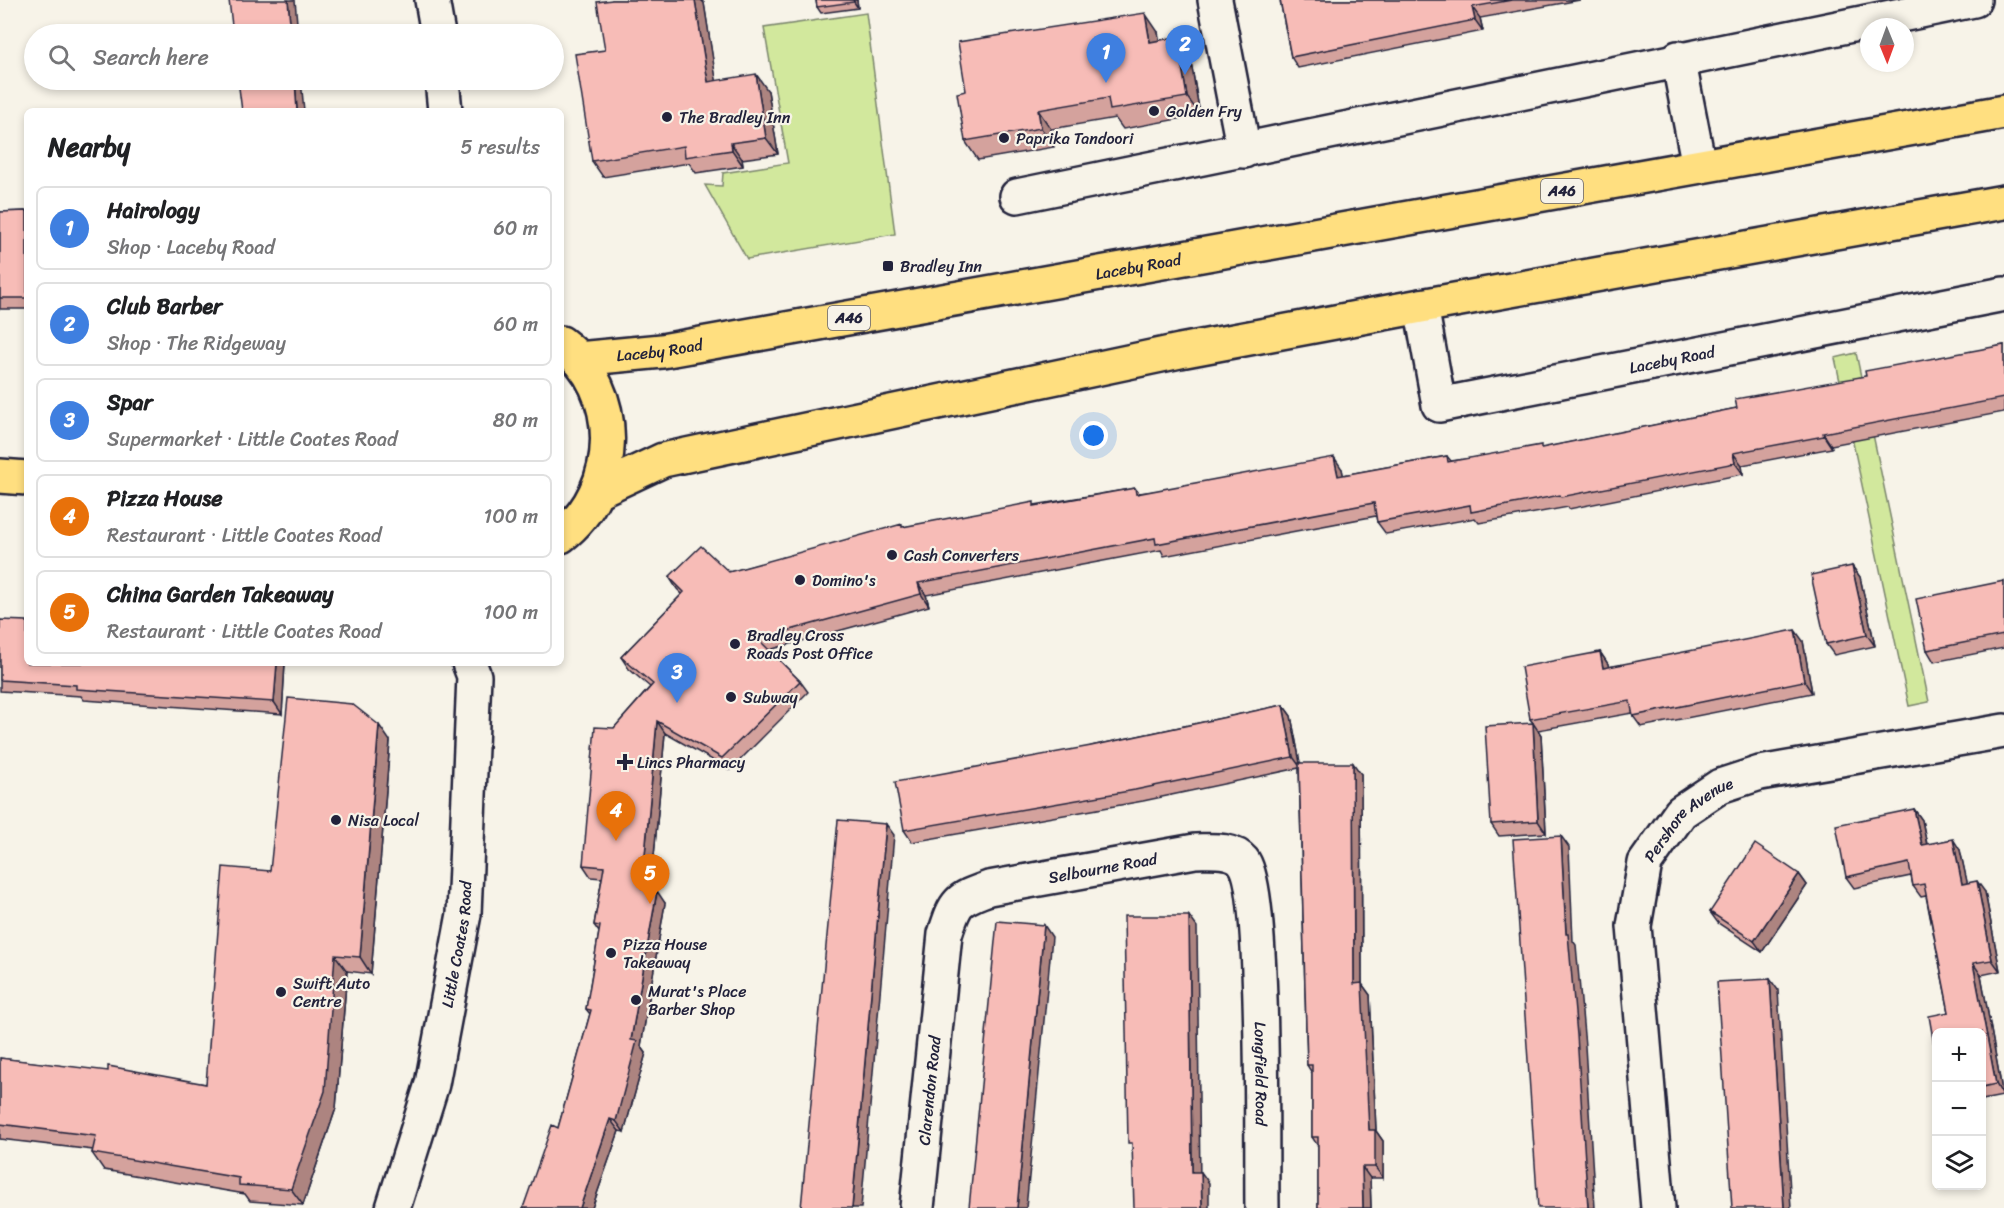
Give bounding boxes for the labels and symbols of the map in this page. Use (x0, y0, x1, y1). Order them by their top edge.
north arrow (1860, 18, 1914, 72)
pin: 2 (1166, 26, 1204, 75)
pin: 1 (1086, 34, 1126, 83)
place label: Golden Fry (1166, 97, 1242, 126)
place label: The Bradley Inn (679, 103, 791, 132)
marker: Golden Fry (1147, 104, 1161, 118)
marker: The Bradley Inn (660, 110, 674, 124)
place label: Paprika Tandoori (1016, 124, 1134, 153)
marker: Paprika Tandoori (997, 131, 1011, 145)
road number: A46 (1541, 179, 1583, 203)
street label: Laceby Road (1093, 244, 1185, 288)
place label: Bradley Inn (900, 252, 982, 281)
marker: Bradley Inn (881, 259, 895, 273)
road number: A46 (828, 306, 870, 330)
street label: Laceby Road (615, 329, 706, 370)
street label: Laceby Road (1627, 336, 1719, 382)
your location (1079, 421, 1108, 450)
place label: Cash Converters (904, 541, 1020, 570)
marker: Cash Converters (885, 548, 899, 562)
place label: Domino's (812, 566, 876, 595)
marker: Domino's (793, 573, 807, 587)
place label: Bradley Cross Roads Post Office (747, 621, 873, 668)
marker: Bradley Cross Roads Post Office (728, 637, 742, 651)
pin: 3 (658, 654, 696, 703)
place label: Subway (743, 683, 798, 712)
marker: Subway (724, 690, 738, 704)
place label: Lincs Pharmacy (637, 748, 746, 777)
marker: Lincs Pharmacy (618, 755, 632, 769)
street label: Pershore Avenue (1635, 768, 1737, 868)
pin: 4 (596, 792, 636, 841)
place label: Nisa Local (348, 806, 419, 835)
marker: Nisa Local (329, 813, 343, 827)
street label: Selbourne Road (1046, 843, 1161, 892)
pin: 5 (630, 854, 670, 904)
street label: Little Coates Road (432, 879, 480, 1010)
place label: Pizza House Takeaway (623, 930, 707, 977)
marker: Pizza House Takeaway (604, 946, 618, 960)
place label: Swift Auto Centre (293, 969, 370, 1016)
place label: Murat's Place Barber Shop (648, 977, 746, 1024)
marker: Swift Auto Centre (274, 985, 288, 999)
marker: Murat's Place Barber Shop (629, 993, 643, 1007)
street label: Longfield Road (1246, 1021, 1276, 1127)
street label: Clarendon Road (909, 1033, 949, 1147)

